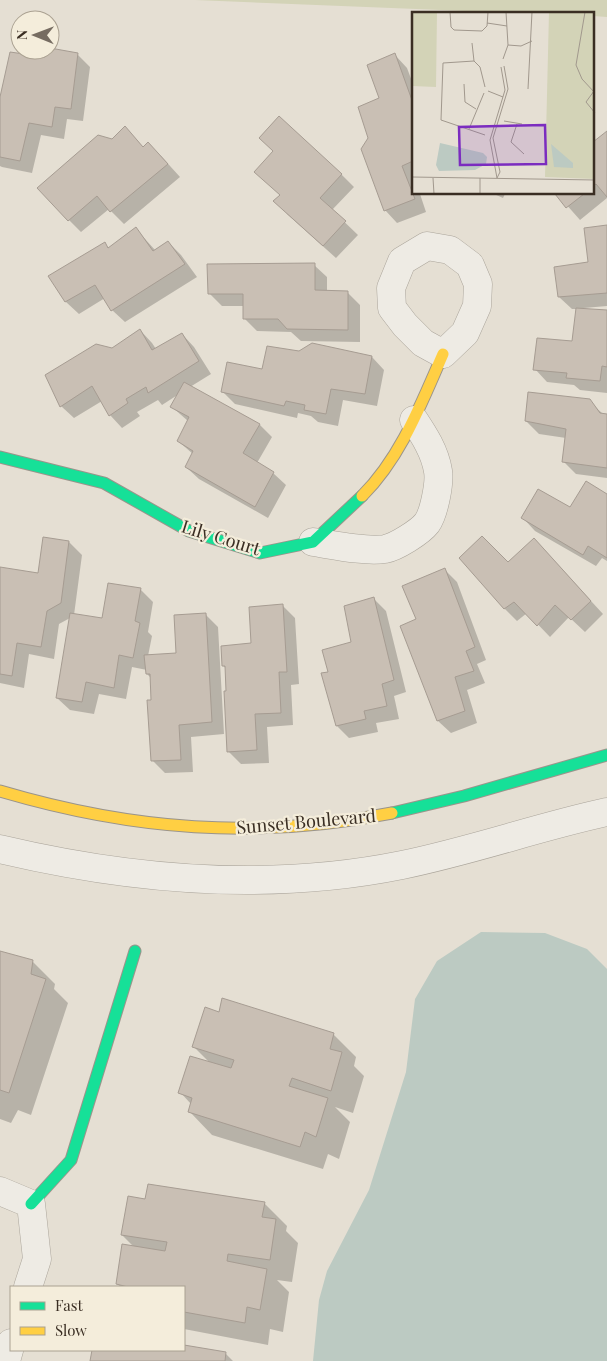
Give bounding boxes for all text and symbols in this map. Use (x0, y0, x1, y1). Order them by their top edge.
north arrow (10, 10, 60, 60)
inset map (412, 12, 594, 195)
text: N (12, 30, 31, 40)
street label: Lily Court (179, 514, 264, 561)
street label: Sunset Boulevard (235, 803, 377, 839)
legend (10, 1286, 185, 1351)
text: Fast (55, 1295, 84, 1315)
text: Slow (55, 1320, 87, 1340)

